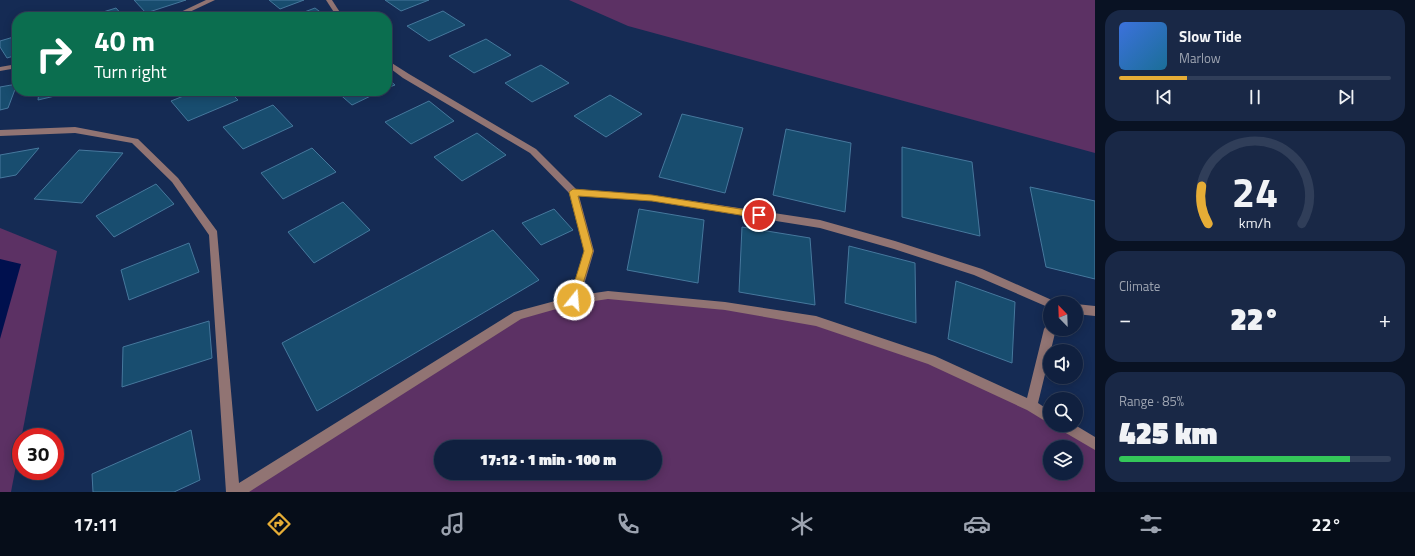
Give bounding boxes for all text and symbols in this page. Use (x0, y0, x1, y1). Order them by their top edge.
text: 40 m (94, 19, 155, 62)
text: Slow Tide (1179, 25, 1242, 48)
icon: right (28, 28, 80, 80)
text: Marlow (1179, 48, 1221, 68)
text: Turn right (94, 58, 167, 85)
icon: previous (1153, 86, 1175, 108)
icon: pause (1244, 86, 1266, 108)
icon: next (1335, 86, 1357, 108)
text: 24 (1232, 160, 1278, 223)
pin (742, 198, 776, 232)
icon: arrive (748, 204, 770, 226)
text: km/h (1239, 211, 1271, 233)
text: Climate (1119, 276, 1160, 296)
position arrow (553, 279, 595, 321)
north arrow (1043, 296, 1083, 336)
map controls (1043, 296, 1083, 480)
text: 22° (1230, 296, 1280, 342)
text: − (1119, 302, 1131, 336)
text: + (1379, 302, 1391, 336)
button: sound (1043, 344, 1083, 384)
text: Range · 85% (1119, 391, 1184, 411)
button: search (1043, 392, 1083, 432)
text: 425 km (1119, 410, 1217, 456)
speed limit sign: 30 (12, 428, 64, 480)
button: layers (1043, 440, 1083, 480)
text: 17:12 · 1 min · 100 m (480, 448, 616, 471)
icon: directions (265, 510, 293, 538)
icon: music (439, 510, 467, 538)
icon: phone (614, 510, 642, 538)
icon: climate (788, 510, 816, 538)
icon: car (963, 510, 991, 538)
icon: filters (1137, 510, 1165, 538)
text: 17:11 (73, 511, 118, 538)
text: 22° (1311, 511, 1342, 538)

